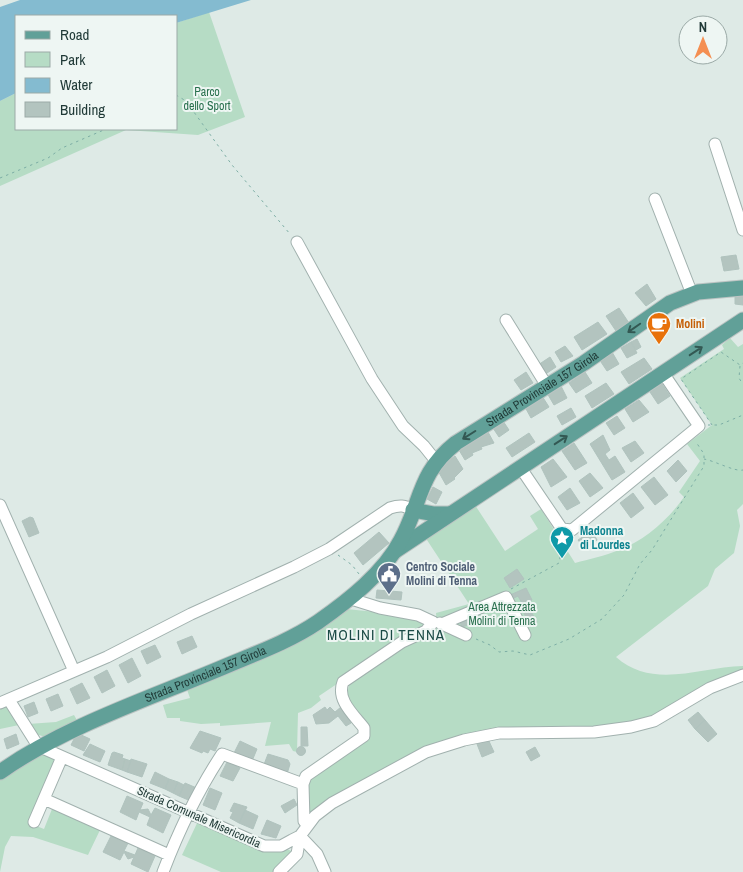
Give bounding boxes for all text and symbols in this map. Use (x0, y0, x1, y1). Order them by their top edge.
legend (15, 15, 178, 130)
north arrow (678, 15, 728, 65)
text: N (699, 18, 707, 36)
text: Road (60, 24, 89, 45)
text: Park (60, 49, 86, 70)
text: Water (60, 74, 92, 95)
park label: Parco dello Sport (183, 84, 231, 114)
text: Building (60, 99, 105, 120)
cafe icon: Molini (646, 311, 672, 345)
place label: Molini (676, 316, 705, 332)
one-way arrow (628, 323, 642, 333)
one-way arrow (689, 346, 703, 356)
street label: Strada Provinciale 157 Girola (483, 347, 602, 430)
one-way arrow (462, 430, 476, 440)
one-way arrow (553, 435, 567, 445)
place label: Madonna di Lourdes (580, 523, 631, 553)
place icon: Madonna di Lourdes (549, 525, 575, 559)
place label: Centro Sociale Molini di Tenna (406, 559, 477, 589)
public building icon: Centro Sociale Molini di Tenna (376, 561, 402, 595)
park label: Area Attrezzata Molini di Tenna (467, 599, 536, 629)
district label: MOLINI DI TENNA (327, 624, 445, 645)
street label: Strada Provinciale 157 Girola (142, 642, 269, 706)
street label: Strada Comunale Misericordia (135, 782, 264, 852)

